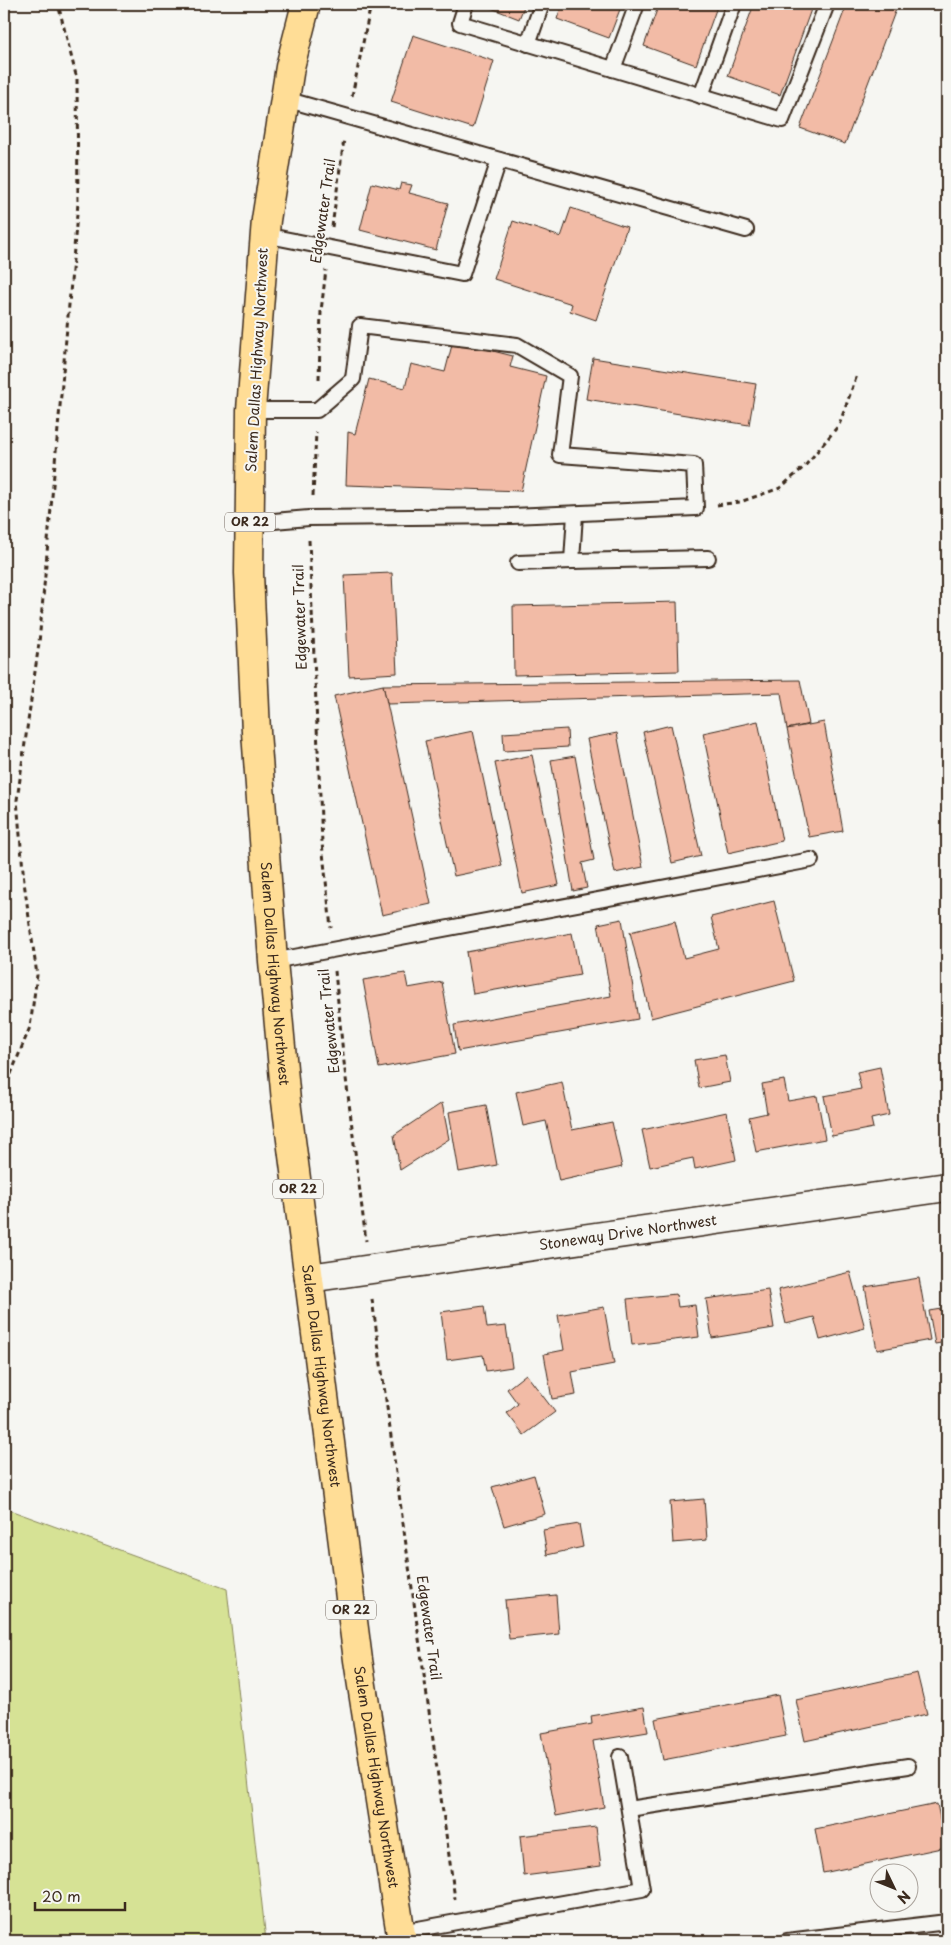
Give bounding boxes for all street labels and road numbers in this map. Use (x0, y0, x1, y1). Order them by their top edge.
street label: Edgewater Trail (305, 157, 340, 265)
street label: Salem Dallas Highway Northwest (240, 247, 273, 473)
road number: OR 22 (225, 512, 275, 532)
street label: Edgewater Trail (287, 564, 312, 670)
street label: Salem Dallas Highway Northwest (256, 861, 296, 1087)
street label: Edgewater Trail (313, 967, 344, 1075)
road number: OR 22 (273, 1180, 323, 1198)
street label: Stoneway Drive Northwest (537, 1209, 718, 1255)
street label: Salem Dallas Highway Northwest (297, 1263, 347, 1489)
street label: Edgewater Trail (412, 1574, 447, 1682)
road number: OR 22 (326, 1600, 376, 1620)
street label: Salem Dallas Highway Northwest (349, 1664, 405, 1890)

